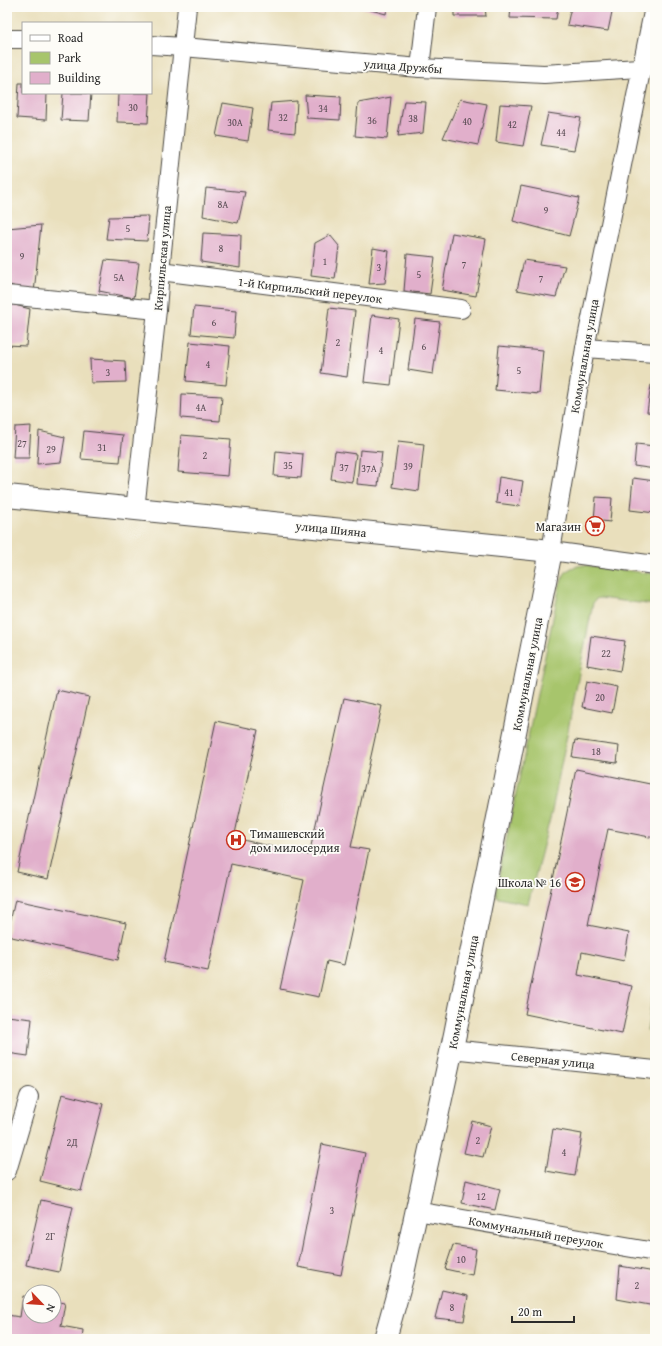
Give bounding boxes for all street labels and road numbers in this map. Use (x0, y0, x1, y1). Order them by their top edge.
street label: улица Дружбы (362, 55, 443, 77)
street label: Кирпильская улица (149, 204, 175, 311)
street label: 1-й Кирпильский переулок (237, 273, 384, 307)
street label: Коммунальная улица (566, 297, 602, 414)
street label: улица Шияна (294, 517, 367, 541)
street label: Коммунальная улица (508, 615, 546, 732)
street label: Коммунальная улица (444, 933, 482, 1050)
street label: Северная улица (510, 1047, 596, 1073)
street label: Коммунальный переулок (467, 1212, 605, 1252)

